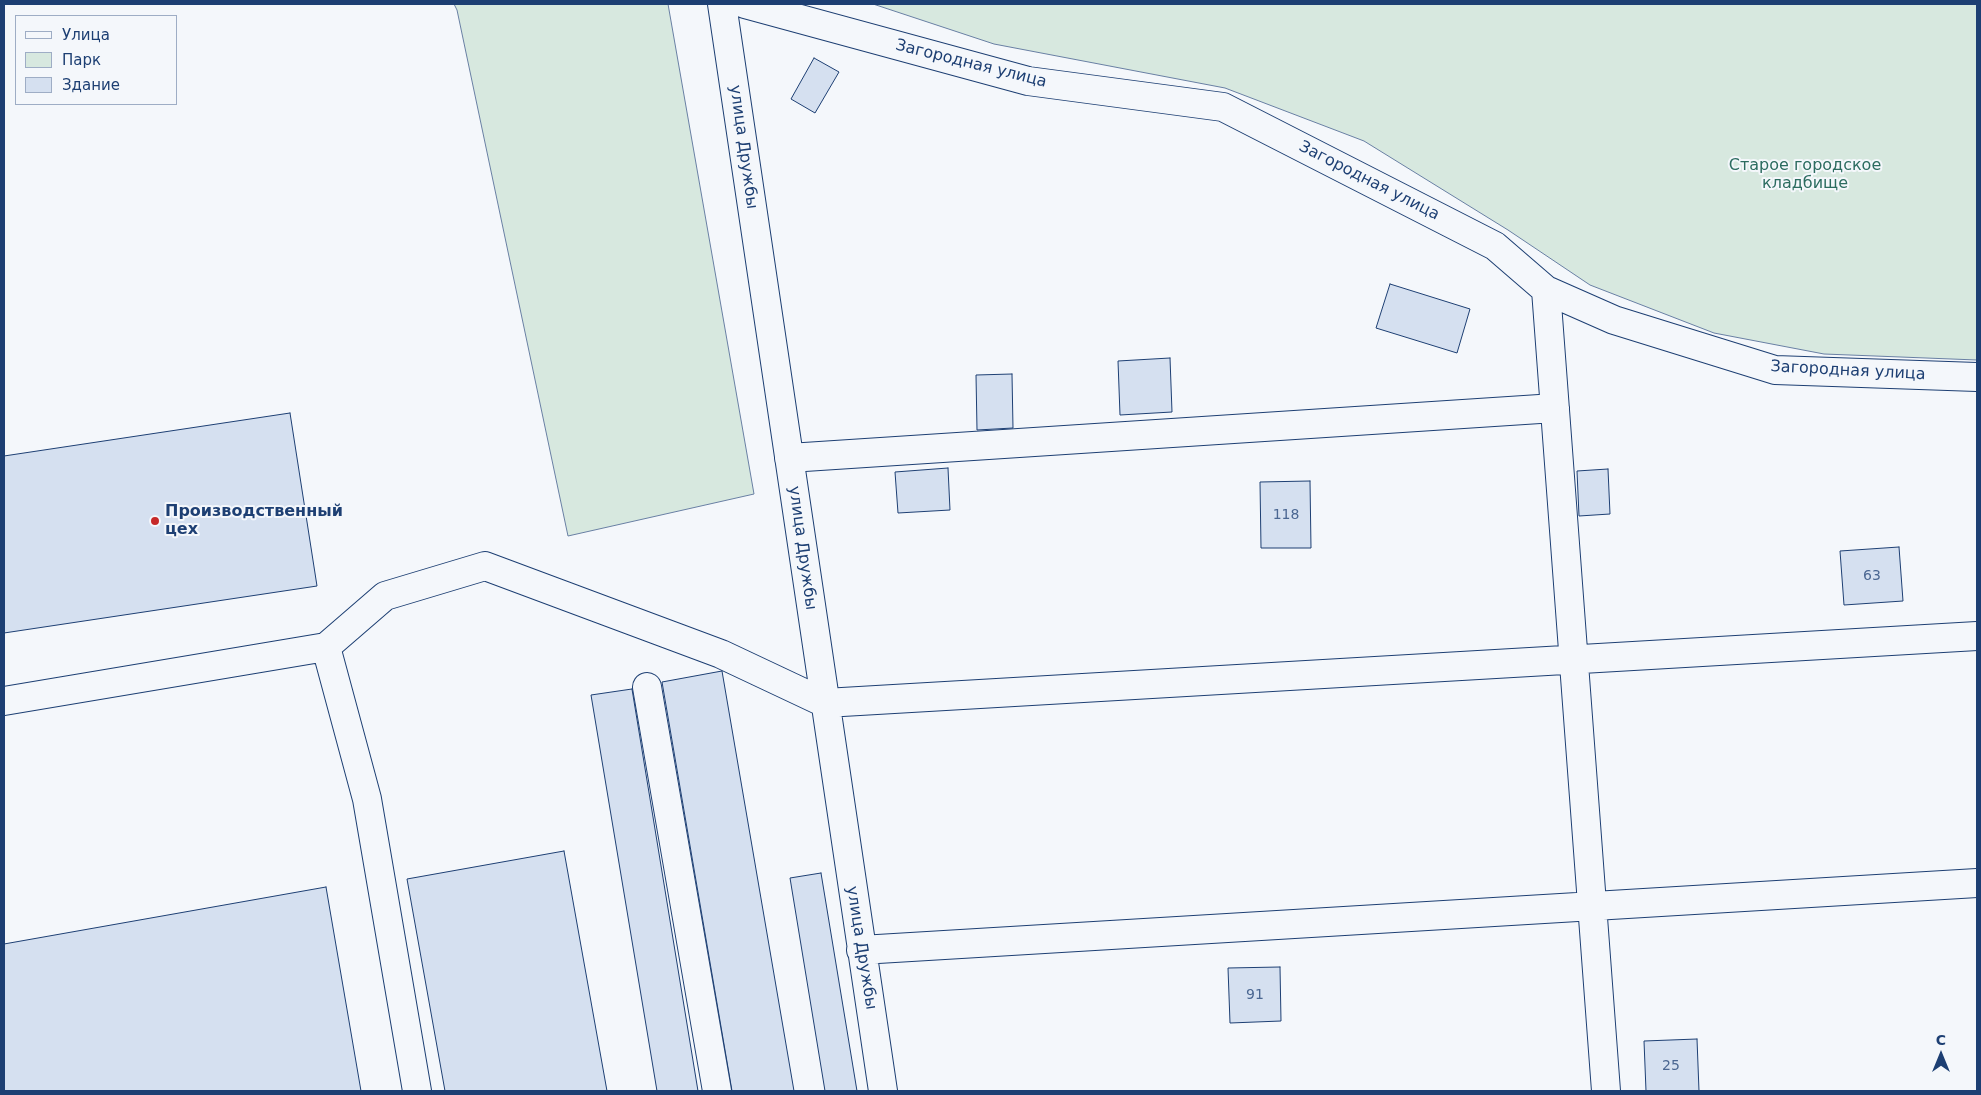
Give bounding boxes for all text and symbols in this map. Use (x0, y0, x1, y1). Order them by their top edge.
legend (15, 15, 178, 105)
text: Улица (62, 26, 110, 44)
street label: Загородная улица (893, 36, 1049, 92)
text: Парк (62, 51, 101, 69)
text: Здание (62, 76, 120, 94)
street label: улица Дружбы (725, 84, 761, 210)
street label: Загородная улица (1296, 137, 1442, 225)
park label: Старое городское кладбище (1729, 156, 1881, 194)
street label: Загородная улица (1770, 357, 1926, 385)
street label: улица Дружбы (784, 485, 820, 611)
place label: Производственный цех (165, 502, 343, 540)
house number: 118 (1273, 507, 1299, 523)
marker: Производственный цех (149, 515, 161, 527)
house number: 63 (1863, 568, 1881, 584)
street label: улица Дружбы (842, 885, 880, 1011)
house number: 91 (1246, 987, 1264, 1003)
north arrow (1916, 1030, 1966, 1080)
text: С (1936, 1032, 1946, 1048)
house number: 25 (1662, 1058, 1680, 1074)

